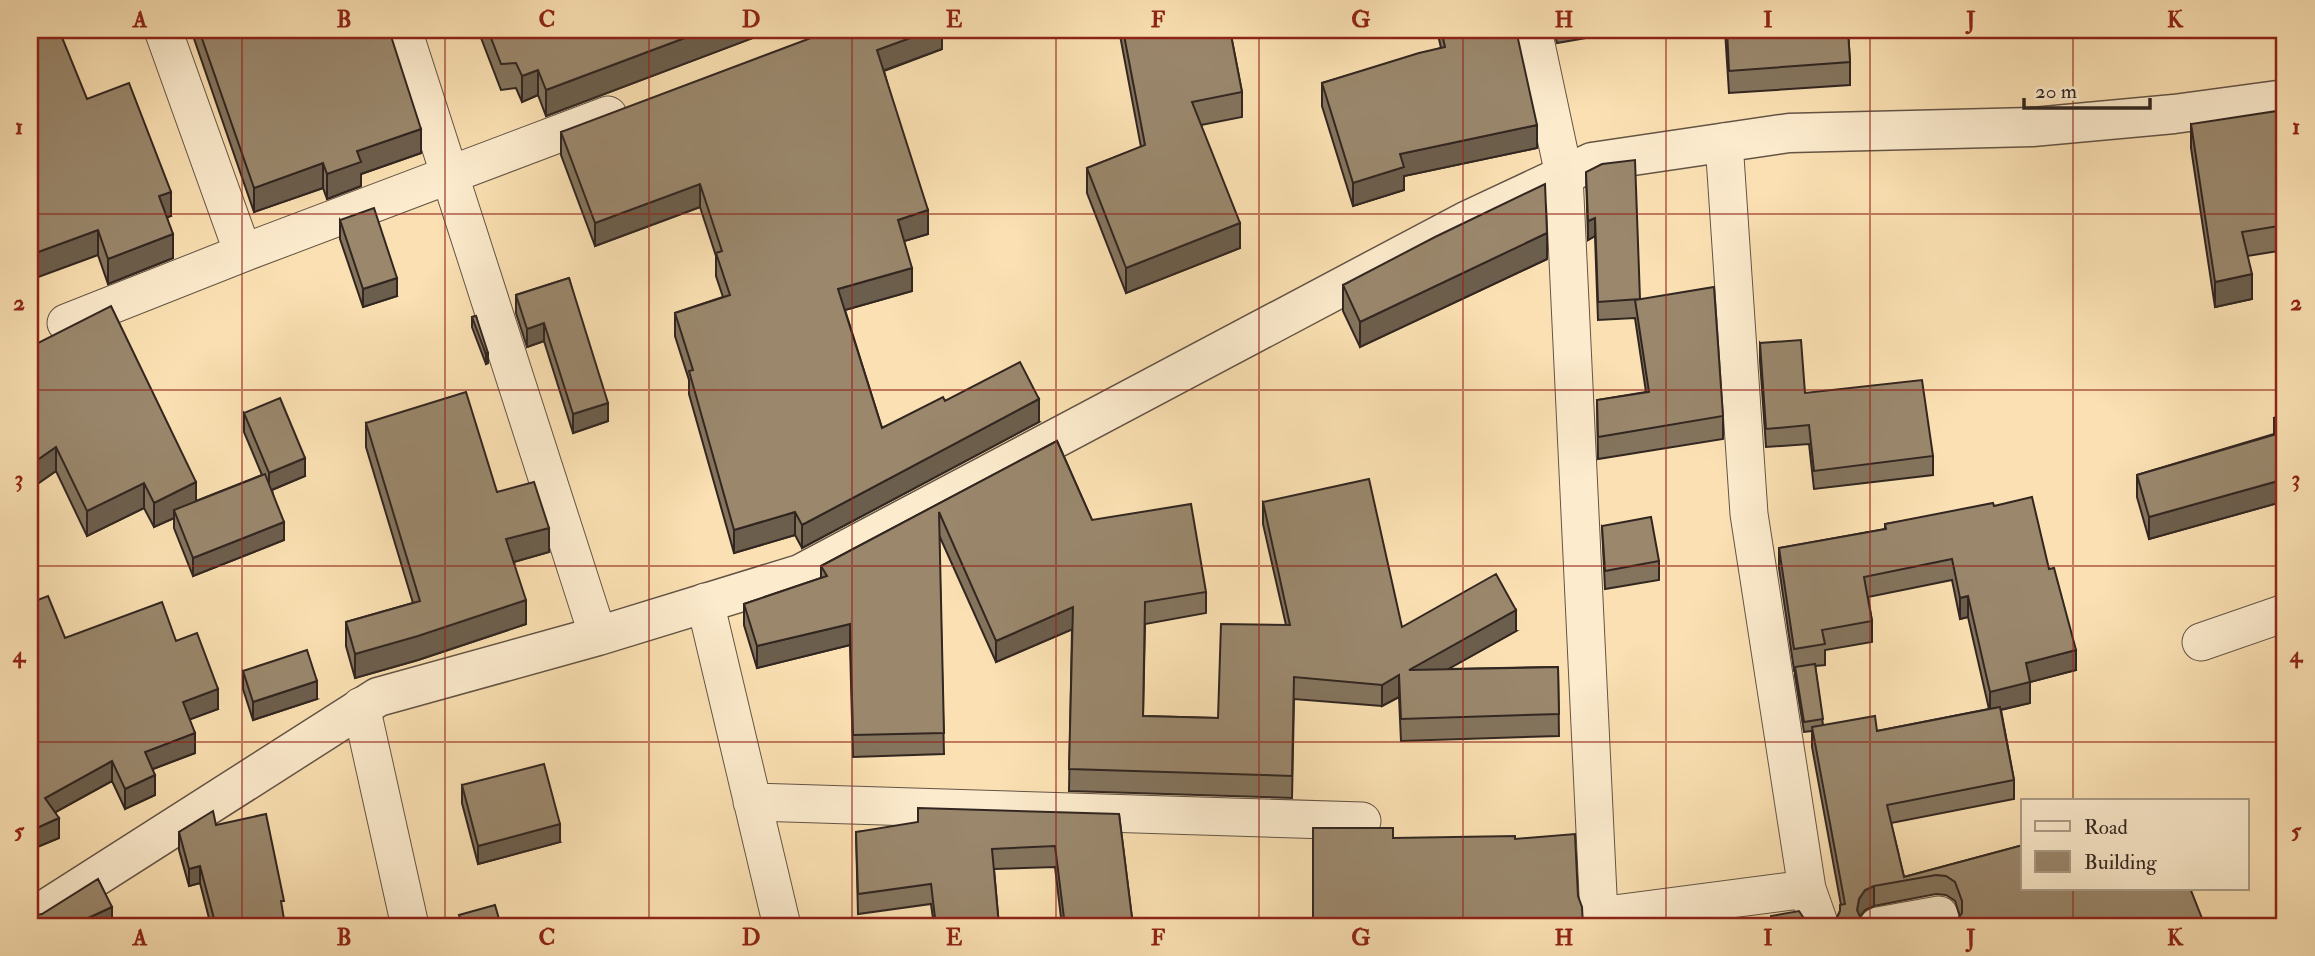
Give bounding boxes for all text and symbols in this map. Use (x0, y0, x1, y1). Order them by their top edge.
text: A (132, 5, 148, 34)
text: B (336, 5, 352, 34)
text: C (539, 5, 555, 34)
text: D (742, 5, 760, 34)
text: E (946, 5, 963, 34)
text: F (1151, 5, 1166, 34)
text: G (1351, 5, 1371, 34)
text: H (1555, 5, 1574, 34)
text: I (1763, 5, 1773, 34)
text: J (1965, 5, 1976, 35)
text: K (2167, 5, 2184, 34)
scale bar (2024, 66, 2150, 110)
text: 20 m (2035, 78, 2077, 105)
text: 1 (15, 112, 23, 141)
text: 1 (2292, 112, 2300, 141)
text: 2 (13, 288, 25, 317)
text: 2 (2290, 288, 2302, 317)
text: 3 (15, 464, 23, 493)
text: 3 (2292, 464, 2300, 493)
text: 4 (12, 640, 27, 669)
text: 4 (2289, 640, 2304, 669)
legend (2021, 799, 2248, 890)
text: Road (2084, 814, 2129, 841)
text: 5 (14, 816, 25, 845)
text: 5 (2291, 816, 2302, 845)
text: Building (2084, 849, 2157, 876)
text: A (132, 923, 148, 952)
text: B (336, 923, 352, 952)
text: C (539, 923, 555, 952)
text: D (742, 923, 760, 952)
text: E (946, 923, 963, 952)
text: F (1151, 923, 1166, 952)
text: G (1351, 923, 1371, 952)
text: H (1555, 923, 1574, 952)
text: I (1763, 923, 1773, 952)
text: J (1965, 923, 1976, 953)
text: K (2167, 923, 2184, 952)

